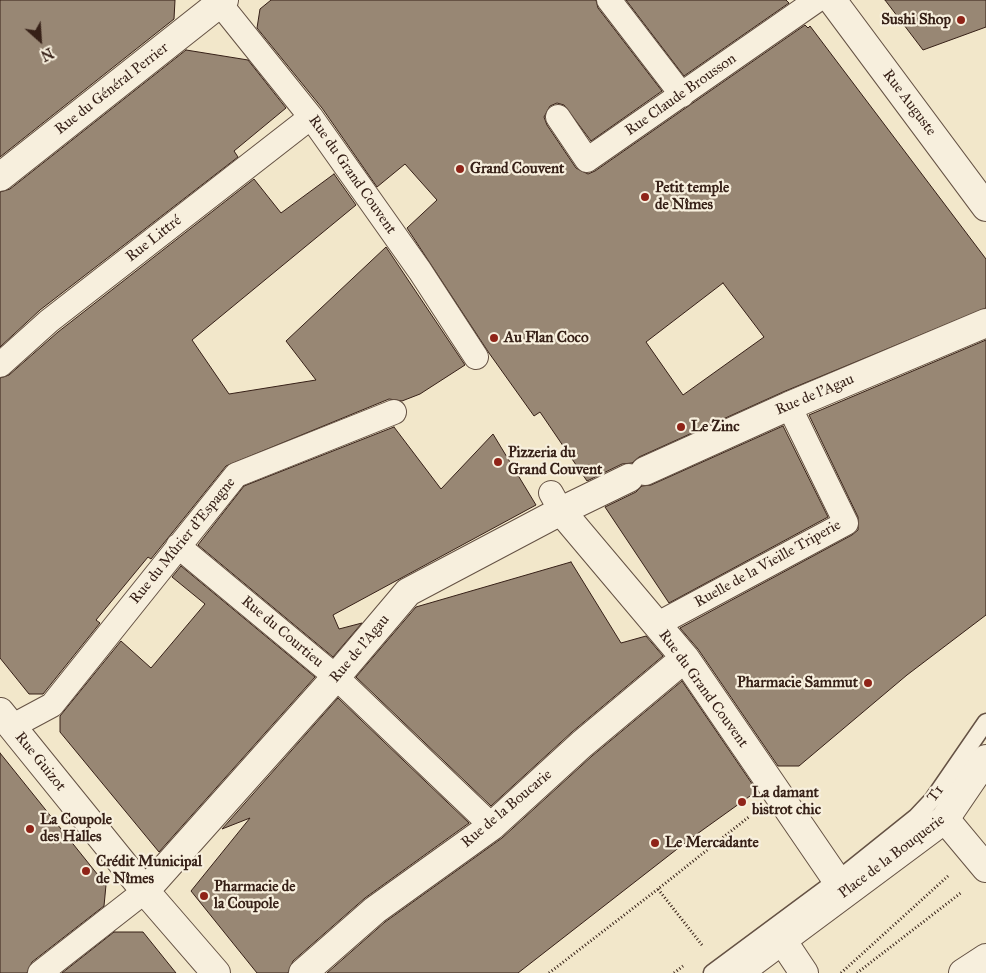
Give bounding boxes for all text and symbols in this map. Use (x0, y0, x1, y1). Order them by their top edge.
place label: Sushi Shop (881, 11, 951, 29)
marker: Sushi Shop (955, 14, 967, 26)
north arrow (15, 15, 65, 65)
street label: Rue du Général Perrier (52, 39, 172, 139)
text: N (38, 44, 56, 64)
street label: Rue Claude Brousson (622, 50, 740, 140)
street label: Rue Auguste (878, 66, 940, 140)
street label: Rue du Grand Couvent (304, 112, 400, 238)
place label: Grand Couvent (470, 160, 564, 178)
marker: Grand Couvent (454, 163, 466, 175)
place label: Petit temple de Nîmes (655, 179, 729, 214)
marker: Petit temple de Nîmes (639, 191, 651, 203)
street label: Rue Littré (123, 212, 185, 266)
place label: Au Flan Coco (504, 329, 589, 347)
marker: Au Flan Coco (488, 332, 500, 344)
street label: Rue de l'Agau (773, 370, 857, 420)
place label: Le Zinc (691, 418, 739, 436)
marker: Le Zinc (675, 421, 687, 433)
place label: Pizzeria du Grand Couvent (508, 444, 602, 479)
marker: Pizzeria du Grand Couvent (492, 456, 504, 468)
street label: Rue du Mûrier d'Espagne (126, 474, 240, 608)
street label: Ruelle de la Vieille Triperie (692, 516, 844, 612)
street label: Rue du Courtieu (237, 592, 327, 672)
street label: Rue de l'Agau (326, 611, 394, 687)
street label: Rue du Grand Couvent (654, 627, 752, 751)
place label: Pharmacie Sammut (737, 674, 858, 692)
marker: Pharmacie Sammut (862, 677, 874, 689)
street label: Rue Guizot (11, 729, 69, 795)
street label: Rue de la Boucarie (458, 766, 556, 852)
street label: T1 (924, 782, 948, 806)
place label: La damant bistrot chic (752, 784, 821, 819)
marker: La damant bistrot chic (736, 796, 748, 808)
place label: La Coupole des Halles (40, 811, 112, 846)
street label: Place de la Bouquerie (835, 811, 949, 903)
marker: La Coupole des Halles (24, 823, 36, 835)
place label: Le Mercadante (665, 834, 759, 852)
marker: Le Mercadante (649, 837, 661, 849)
place label: Crédit Municipal de Nîmes (96, 853, 202, 888)
marker: Crédit Municipal de Nîmes (80, 865, 92, 877)
place label: Pharmacie de la Coupole (214, 878, 295, 913)
marker: Pharmacie de la Coupole (198, 890, 210, 902)

